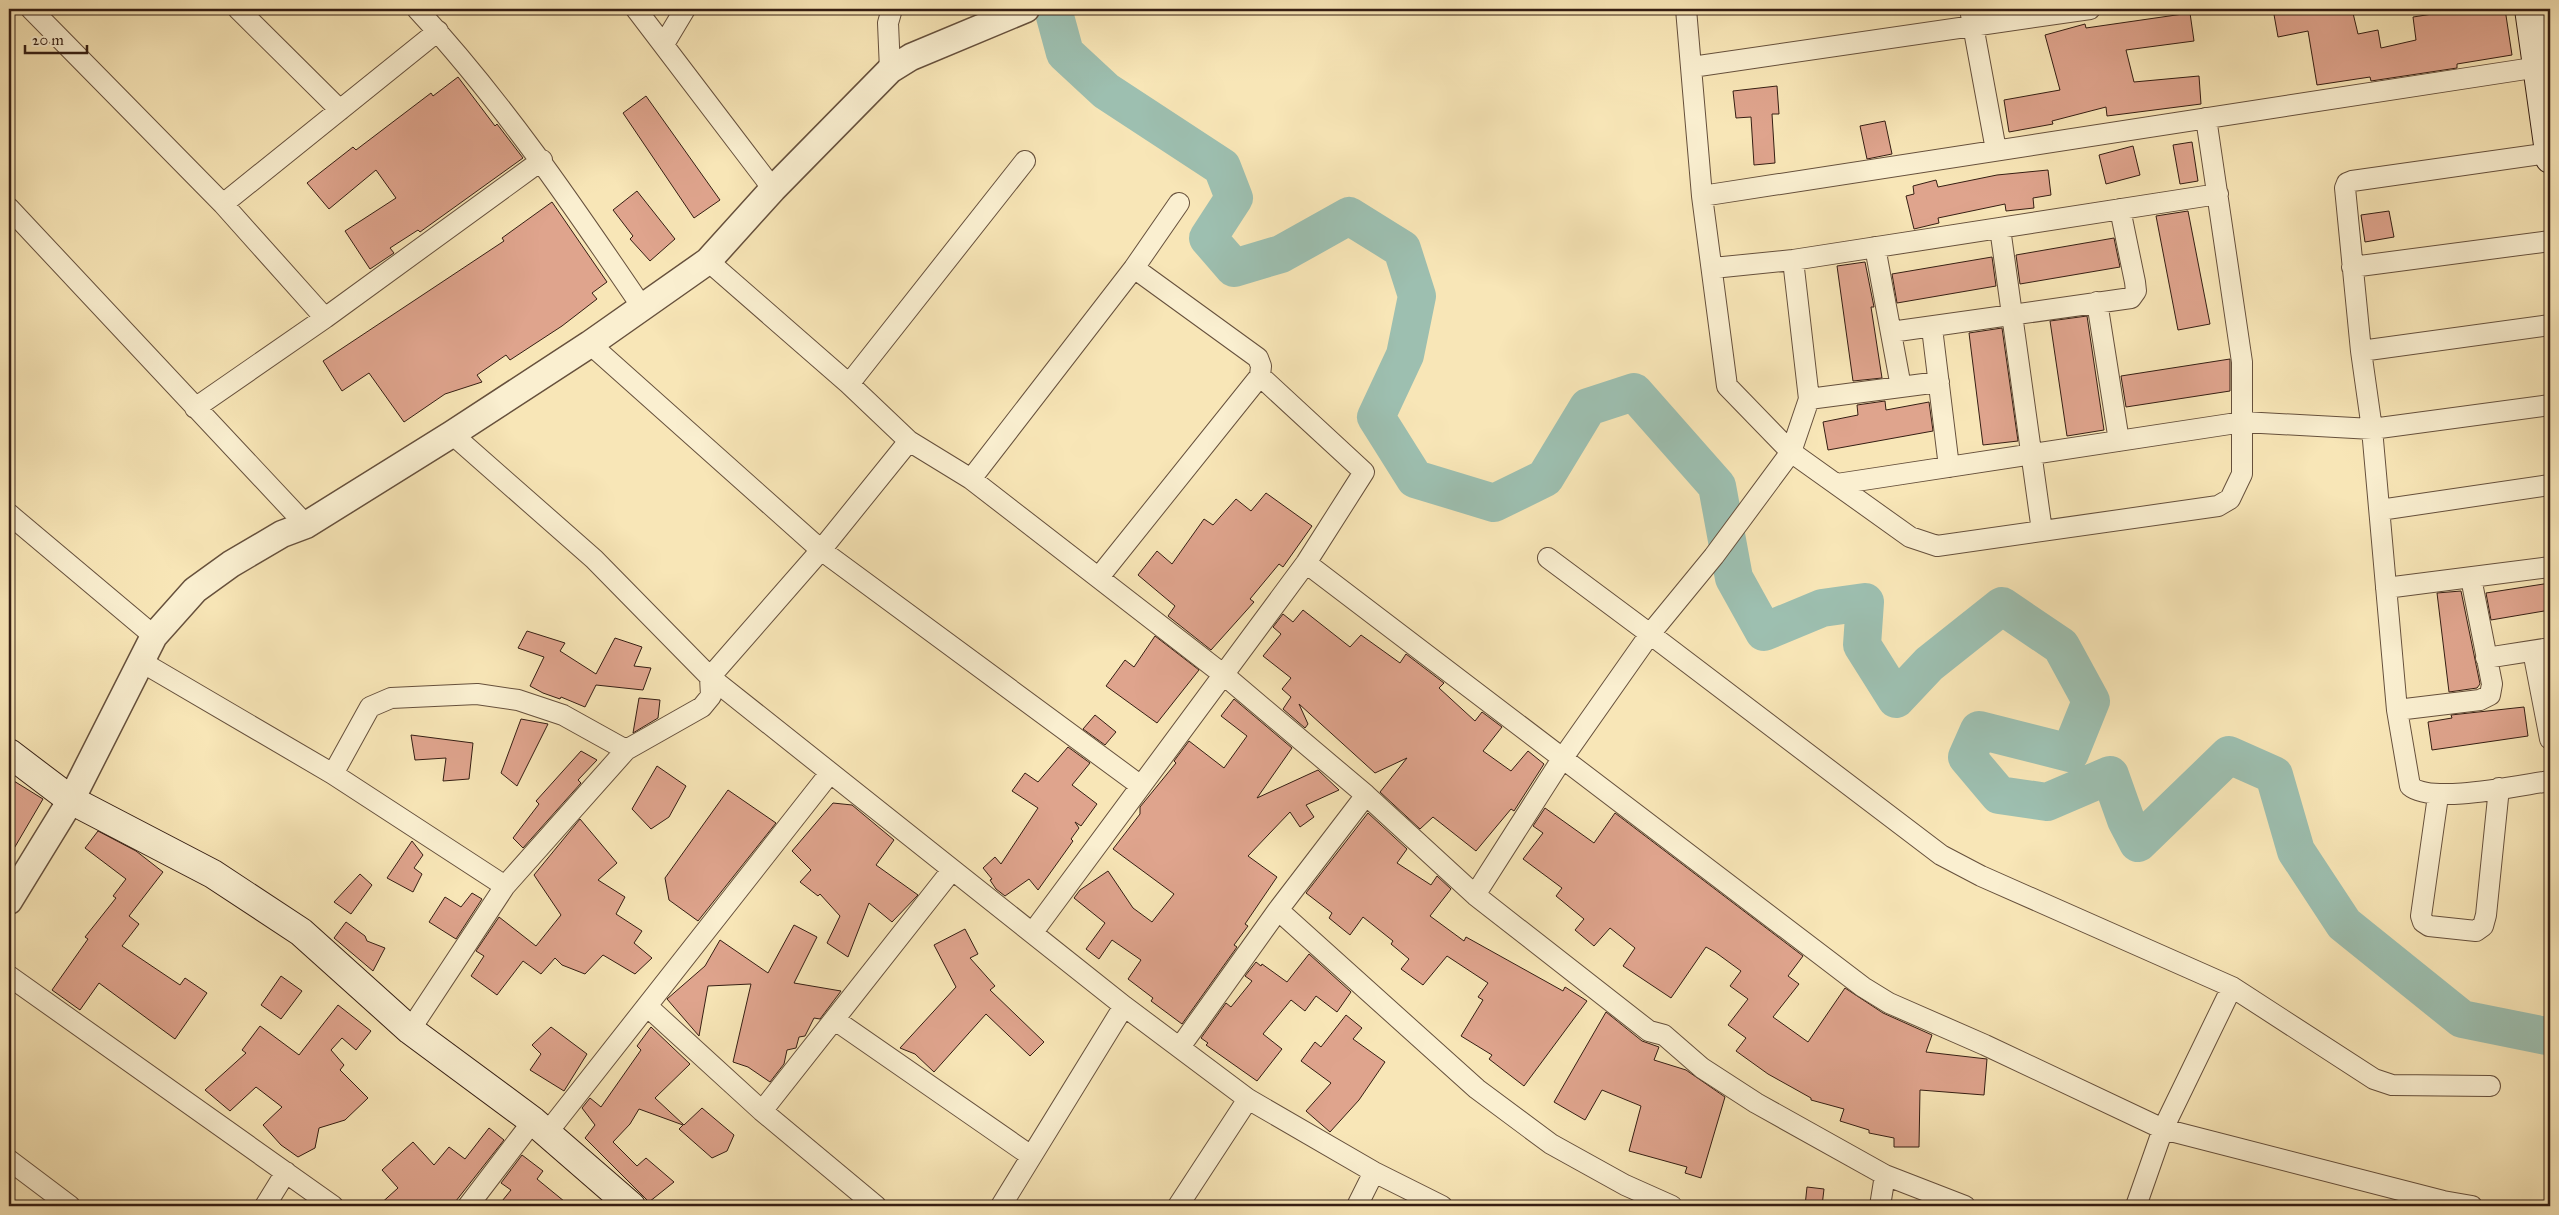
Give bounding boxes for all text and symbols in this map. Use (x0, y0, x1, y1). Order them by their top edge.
scale bar (25, 22, 88, 54)
text: 20 m (32, 31, 64, 49)

